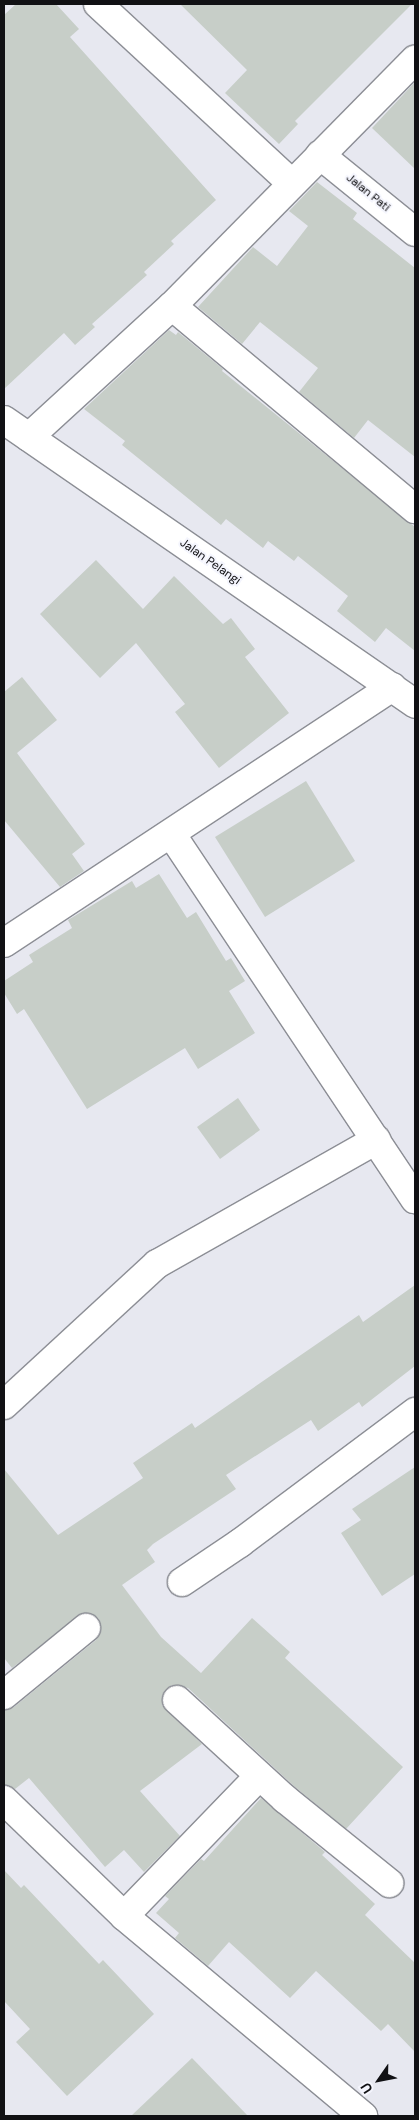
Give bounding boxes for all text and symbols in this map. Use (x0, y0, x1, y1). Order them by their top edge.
street label: Jalan Pati (343, 171, 393, 215)
street label: Jalan Pelangi (177, 536, 243, 588)
north arrow (354, 2055, 404, 2105)
text: U (356, 2079, 377, 2097)

